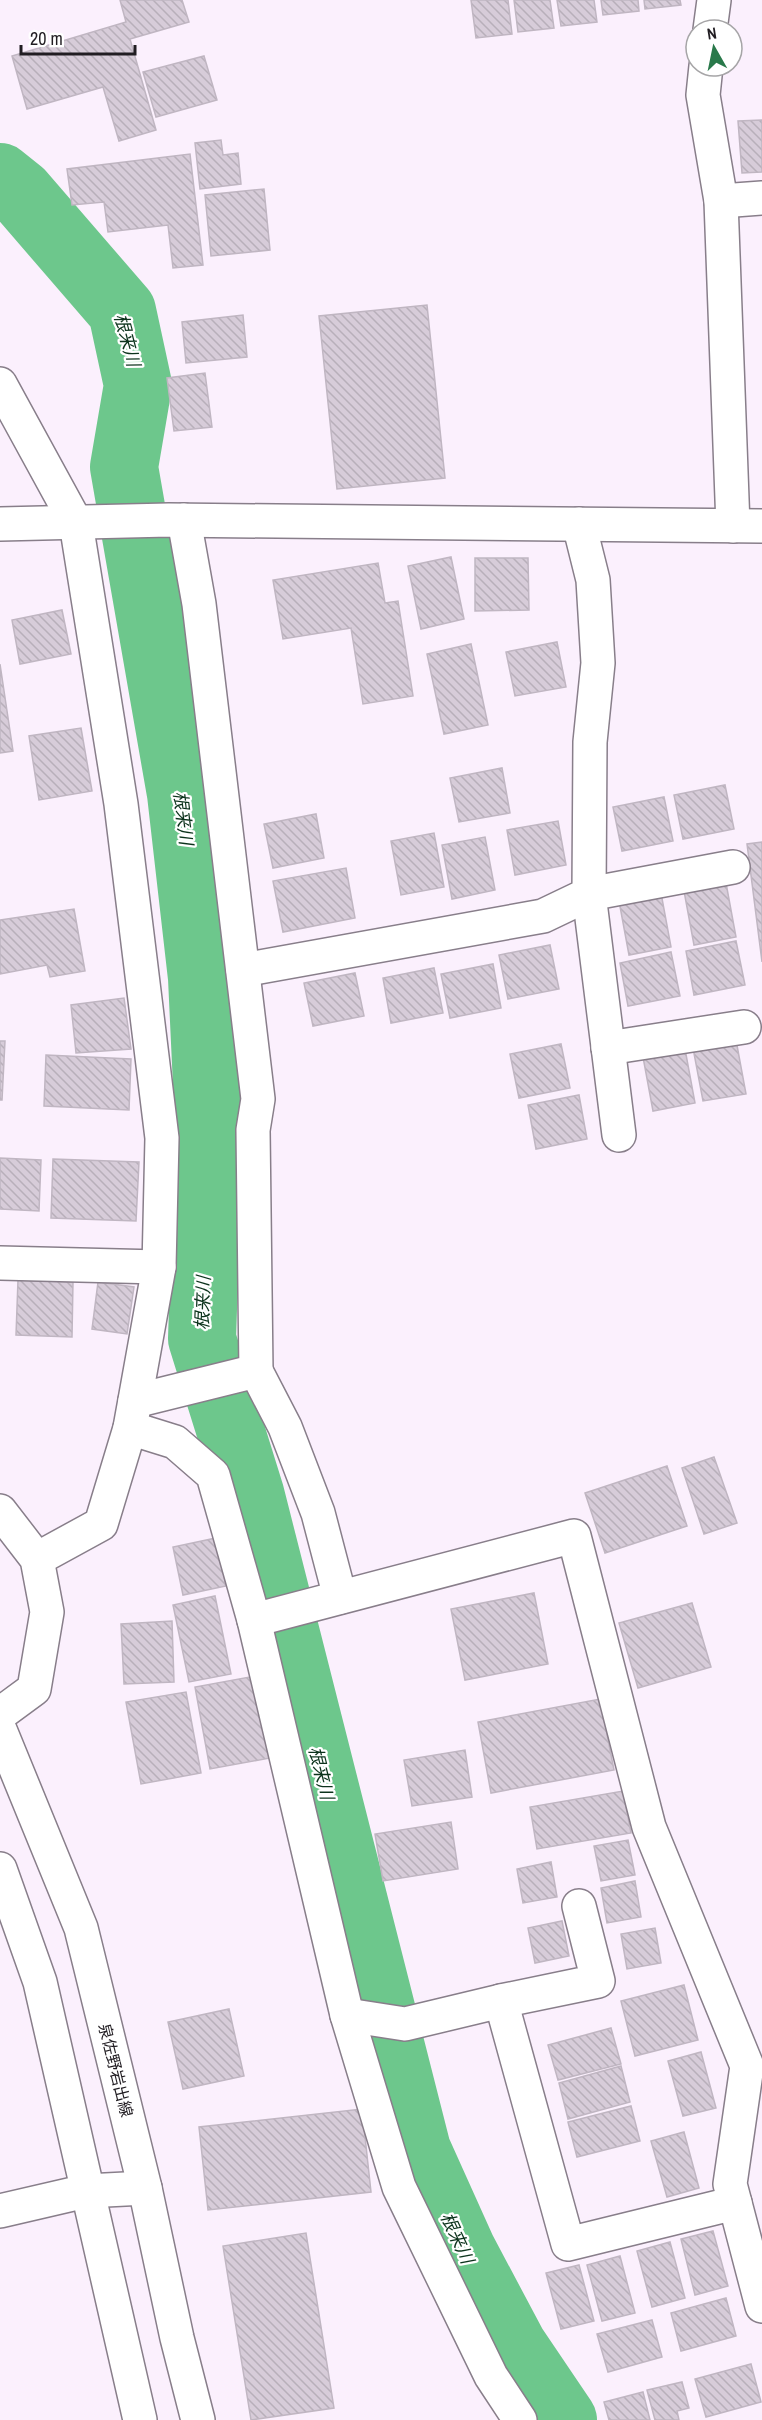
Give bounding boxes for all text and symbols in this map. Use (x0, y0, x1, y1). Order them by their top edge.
scale bar (21, 18, 135, 56)
north arrow (684, 18, 744, 78)
text: N (705, 22, 718, 45)
text: 20 m (30, 26, 63, 51)
water label: 根来川 (108, 311, 147, 371)
water label: 根来川 (168, 790, 199, 848)
water label: 根来川 (189, 1274, 216, 1330)
water label: 根来川 (303, 1744, 341, 1804)
street label: 泉佐野岩出線 (94, 2021, 138, 2119)
water label: 根来川 (435, 2208, 481, 2269)

